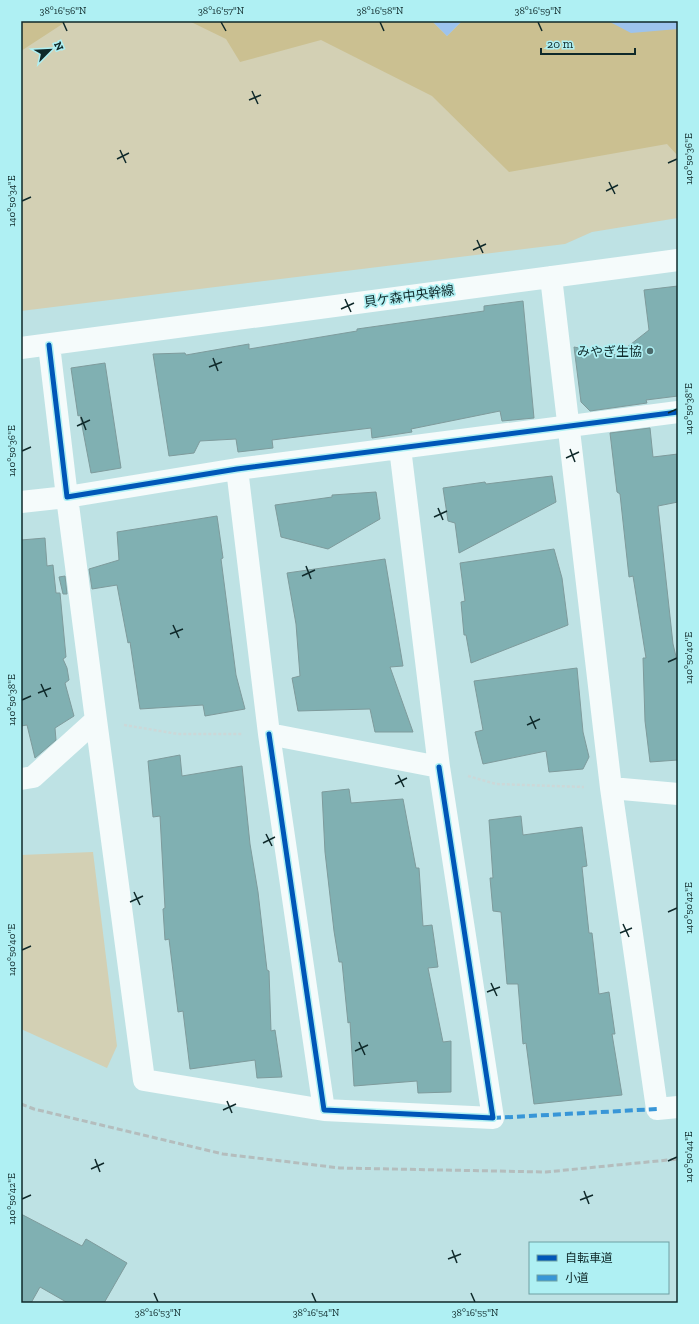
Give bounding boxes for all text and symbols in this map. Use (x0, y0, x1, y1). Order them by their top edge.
text: 38°16'56"N (40, 5, 87, 17)
text: 38°16'57"N (198, 5, 245, 17)
text: 38°16'58"N (357, 5, 404, 17)
text: 38°16'59"N (515, 5, 562, 17)
north arrow (30, 30, 70, 70)
scale bar (541, 30, 635, 56)
text: 20 m (547, 37, 574, 51)
text: N (51, 40, 67, 53)
text: 140°50'36"E (683, 133, 695, 185)
text: 140°50'34"E (6, 175, 18, 227)
street label: 貝ケ森中央幹線 (363, 282, 455, 310)
place label: みやぎ生協 (577, 344, 642, 359)
marker: みやぎ生協 (645, 346, 655, 356)
text: 140°50'38"E (683, 383, 695, 435)
text: 140°50'36"E (6, 425, 18, 477)
text: 140°50'40"E (683, 632, 695, 684)
text: 140°50'38"E (6, 674, 18, 726)
text: 140°50'42"E (683, 882, 695, 934)
text: 140°50'40"E (6, 924, 18, 976)
text: 140°50'44"E (683, 1131, 695, 1183)
text: 140°50'42"E (6, 1173, 18, 1225)
legend (529, 1242, 669, 1294)
text: 自転車道 (565, 1251, 613, 1265)
text: 小道 (565, 1271, 589, 1285)
text: 38°16'53"N (135, 1307, 182, 1319)
text: 38°16'54"N (293, 1307, 340, 1319)
text: 38°16'55"N (452, 1307, 499, 1319)

